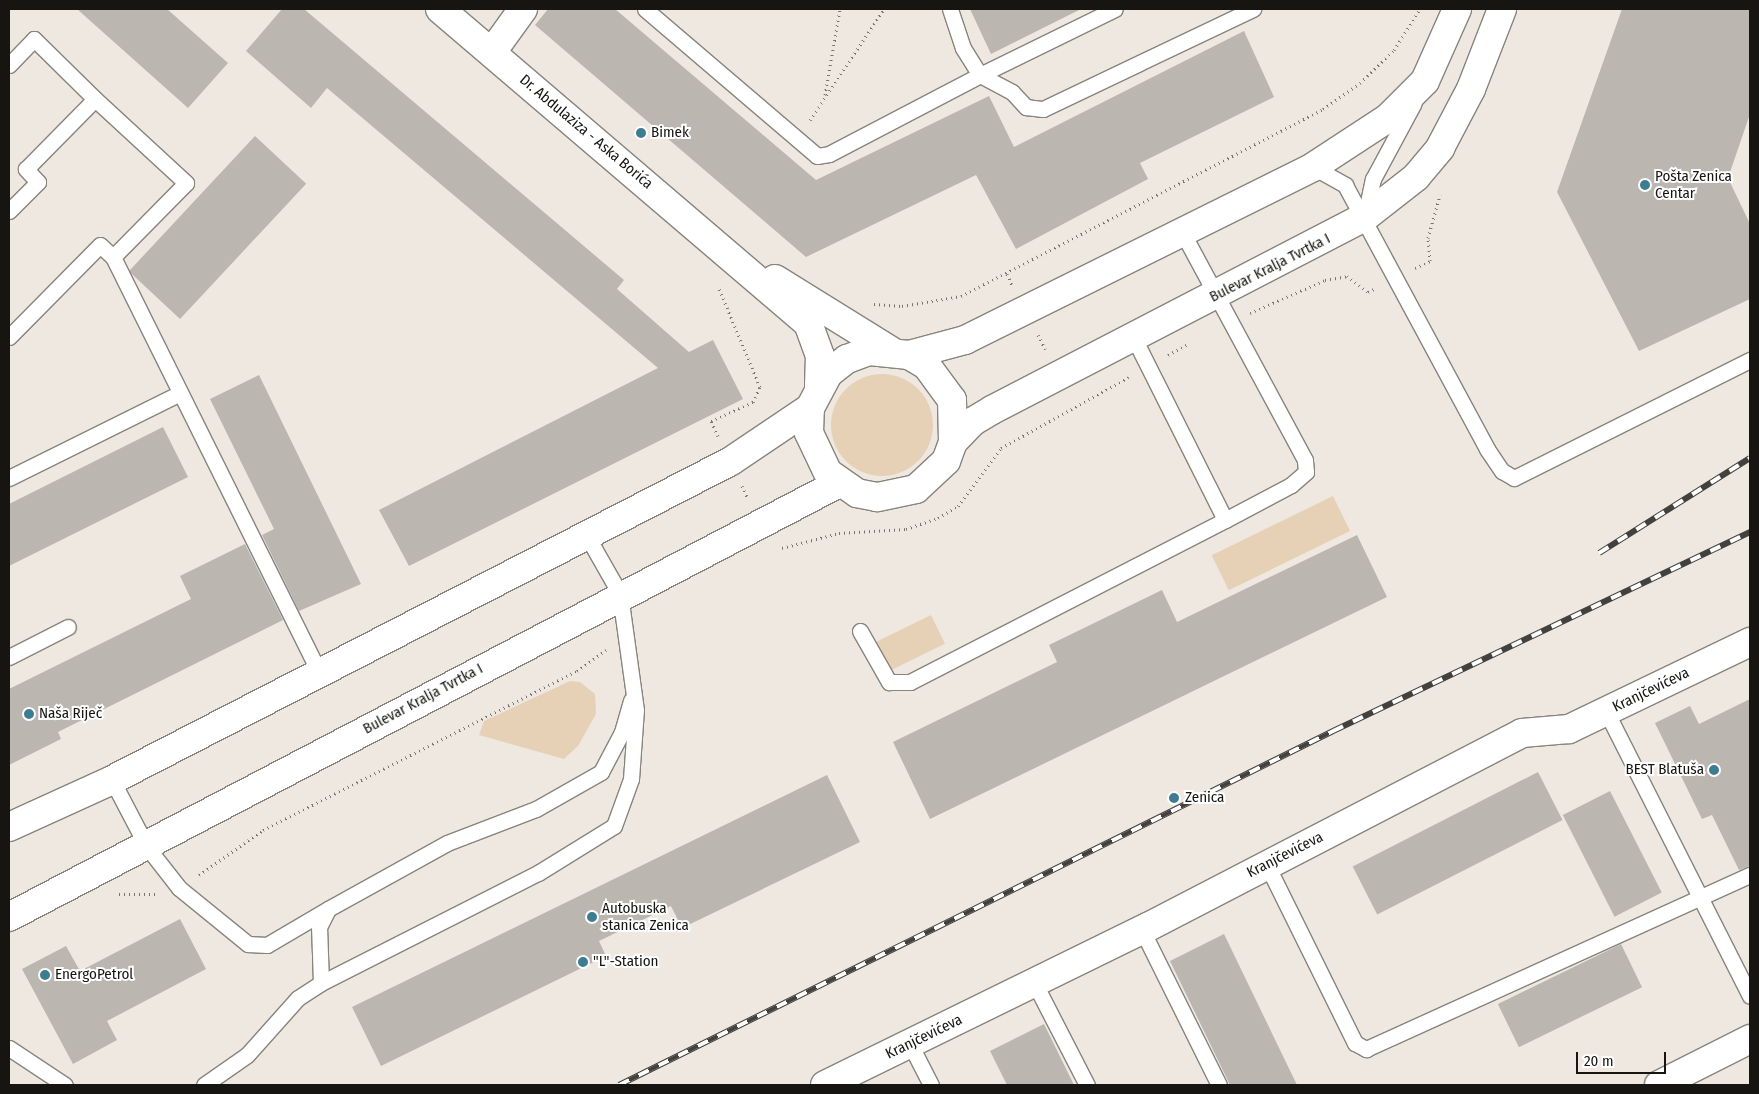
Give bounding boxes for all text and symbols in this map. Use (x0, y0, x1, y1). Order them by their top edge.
street label: Dr. Abdulaziza - Aska Borića (516, 71, 656, 193)
place label: Bimek (651, 124, 689, 142)
marker: Bimek (635, 127, 647, 139)
place label: Pošta Zenica Centar (1655, 167, 1732, 202)
marker: Pošta Zenica Centar (1639, 179, 1651, 191)
street label: Bulevar Kralja Tvrtka I (1207, 230, 1333, 306)
street label: Bulevar Kralja Tvrtka I (360, 660, 486, 738)
street label: Kranjčevićeva (1610, 664, 1692, 716)
place label: Naša Riječ (39, 705, 102, 723)
marker: Naša Riječ (23, 708, 35, 720)
place label: BEST Blatuša (1625, 761, 1704, 779)
marker: BEST Blatuša (1708, 764, 1720, 776)
place label: Zenica (1185, 789, 1224, 807)
marker: Zenica (1167, 791, 1181, 805)
street label: Kranjčevićeva (1244, 828, 1326, 882)
place label: Autobuska stanica Zenica (602, 899, 689, 934)
marker: Autobuska stanica Zenica (586, 911, 598, 923)
place label: "L"-Station (593, 953, 658, 971)
marker: "L"-Station (577, 956, 589, 968)
place label: EnergoPetrol (55, 966, 133, 984)
marker: EnergoPetrol (39, 969, 51, 981)
street label: Kranjčevićeva (883, 1011, 965, 1063)
scale bar (1579, 1042, 1669, 1074)
text: 20 m (1584, 1052, 1614, 1070)

